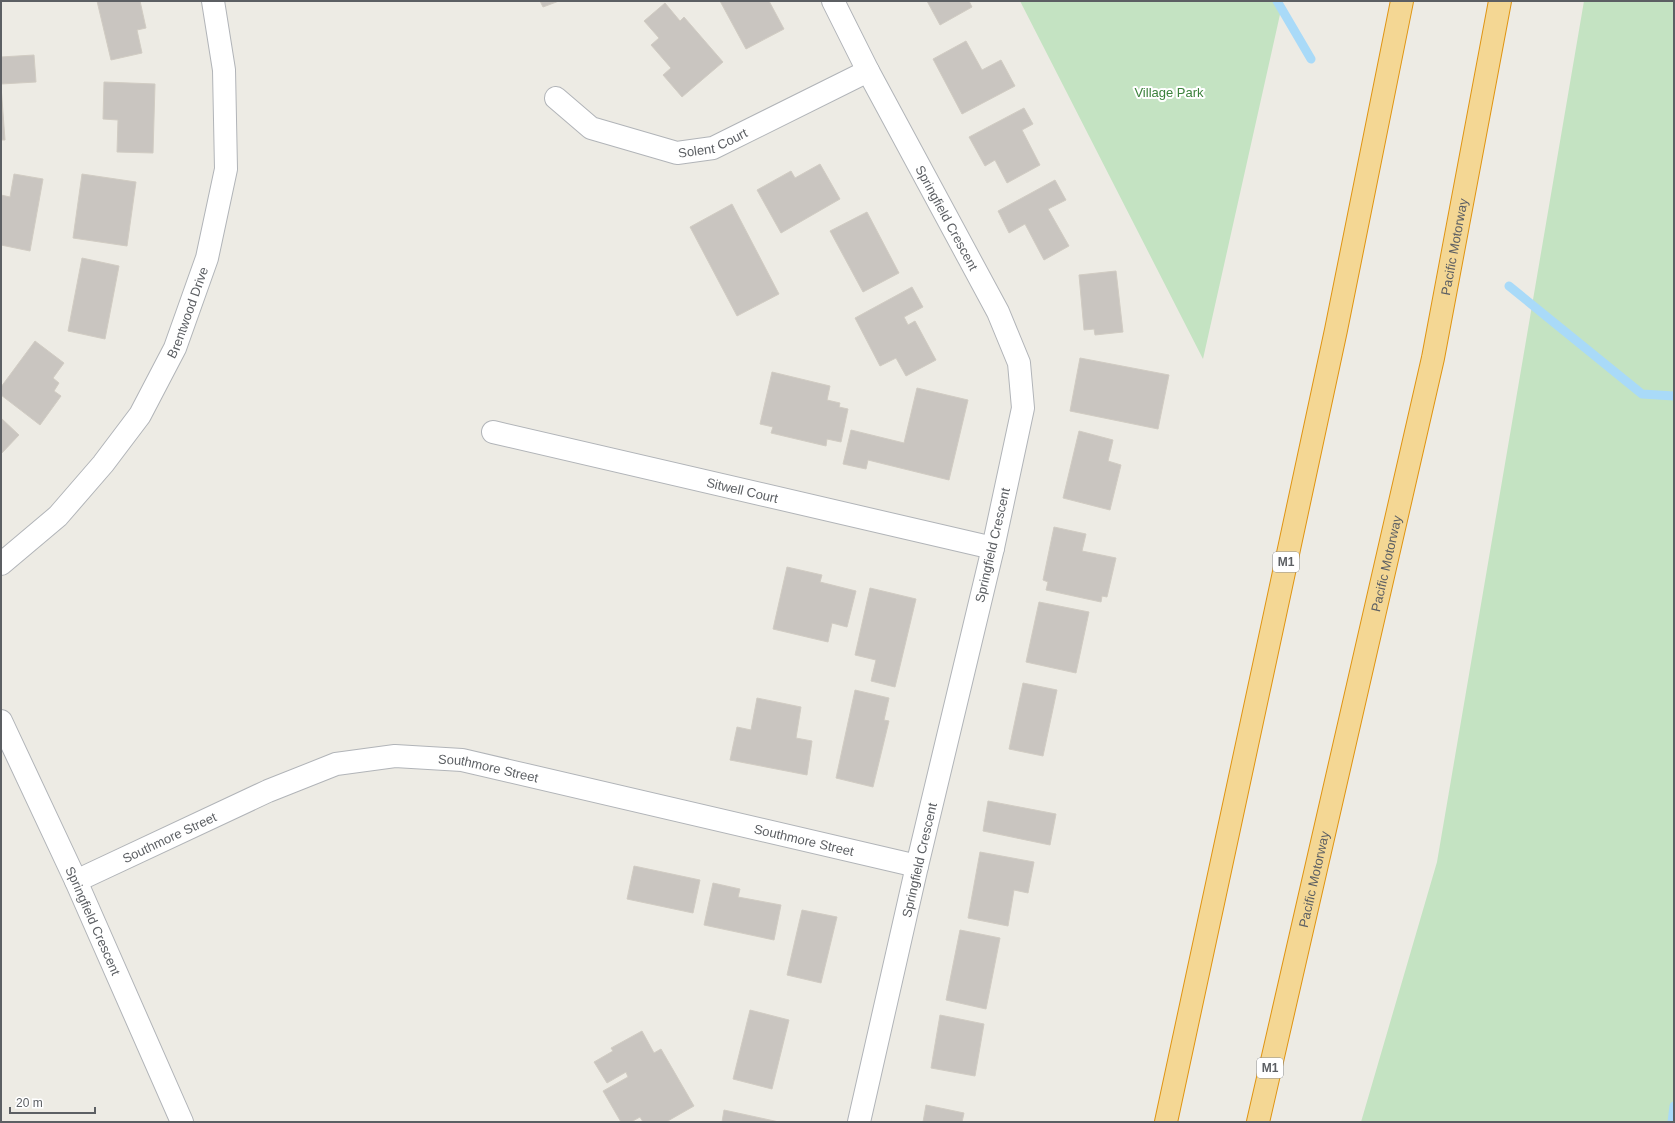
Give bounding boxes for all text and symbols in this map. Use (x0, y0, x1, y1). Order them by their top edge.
park label: Village Park (1134, 85, 1204, 100)
street label: Solent Court (677, 125, 750, 161)
street label: Springfield Crescent (912, 163, 981, 273)
street label: Pacific Motorway (1438, 197, 1471, 297)
street label: Brentwood Drive (164, 265, 211, 361)
street label: Sitwell Court (705, 475, 780, 506)
street label: Springfield Crescent (972, 486, 1013, 604)
street label: Pacific Motorway (1368, 513, 1405, 613)
road number: M1 (1273, 552, 1299, 572)
street label: Southmore Street (438, 752, 540, 786)
street label: Springfield Crescent (899, 801, 940, 919)
street label: Southmore Street (120, 809, 219, 866)
street label: Southmore Street (752, 821, 856, 859)
street label: Pacific Motorway (1296, 829, 1332, 929)
street label: Springfield Crescent (62, 864, 124, 978)
road number: M1 (1257, 1058, 1283, 1078)
scale bar (10, 1089, 95, 1115)
text: 20 m (16, 1096, 43, 1110)

